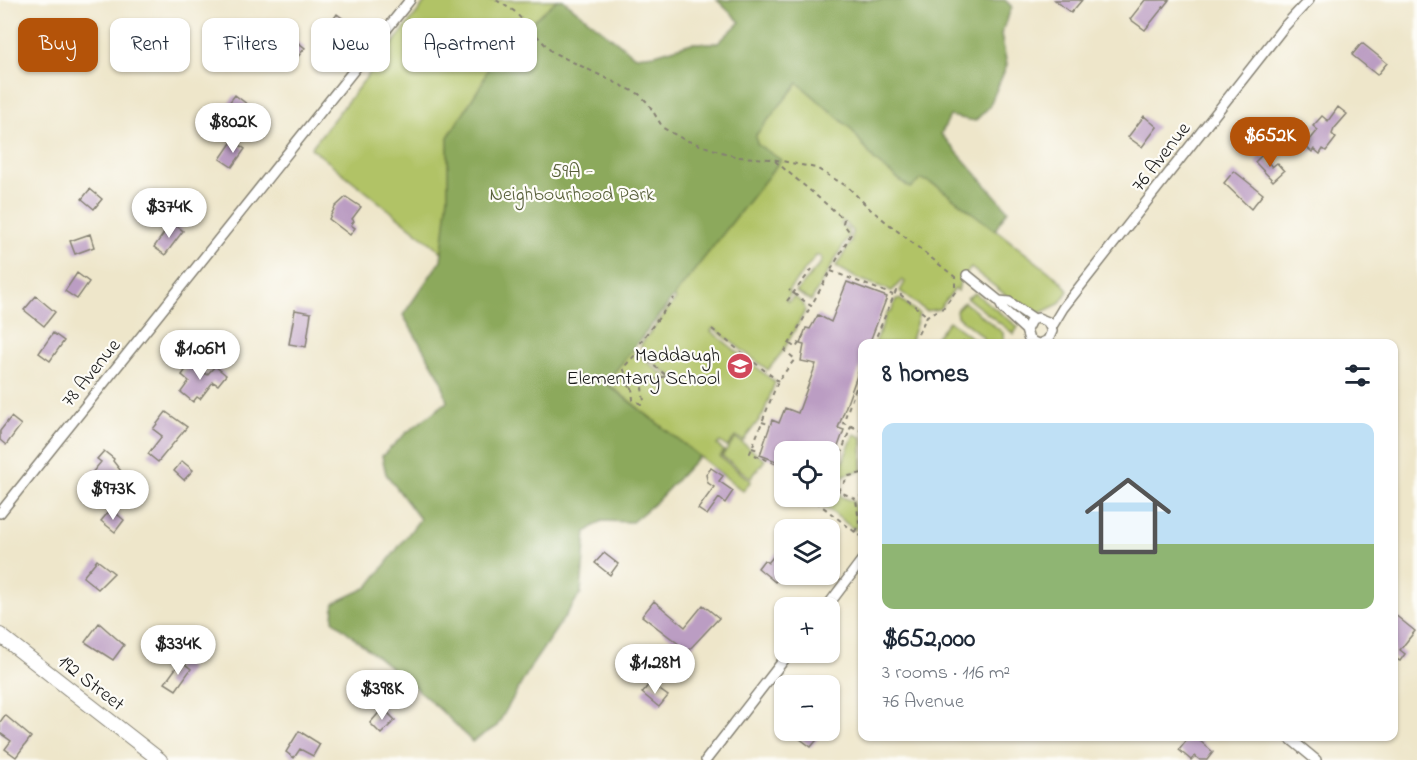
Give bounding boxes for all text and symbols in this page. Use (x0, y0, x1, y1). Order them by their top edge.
chip: Buy (18, 18, 98, 72)
chip: Rent (110, 18, 190, 72)
chip: Filters (202, 18, 299, 72)
chip: New (311, 18, 390, 72)
chip: Apartment (402, 18, 537, 72)
pin: $802K (191, 103, 275, 154)
text: $802K (209, 108, 257, 137)
street label: 76 Avenue (1125, 116, 1199, 199)
pin: $652K (1228, 117, 1312, 168)
text: $652K (1244, 122, 1296, 151)
park label: 59A - Neighbourhood Park (490, 158, 655, 211)
pin: $374K (127, 188, 211, 239)
text: $374K (146, 193, 192, 222)
pin: $1.06M (151, 330, 249, 381)
street label: 78 Avenue (55, 333, 129, 414)
text: $1.06M (174, 335, 226, 364)
place label: Maddaugh Elementary School (567, 342, 720, 394)
school or university icon: Maddaugh Elementary School (725, 351, 755, 381)
text: 8 homes (882, 356, 969, 394)
icon: filters (1341, 359, 1374, 392)
map controls (774, 441, 840, 741)
button: locate (774, 441, 840, 507)
icon: home (1074, 462, 1182, 570)
pin: $973K (71, 470, 155, 521)
text: $973K (91, 475, 135, 504)
button: layers (774, 519, 840, 585)
button: + (774, 597, 840, 663)
text: $652,000 (882, 621, 975, 659)
pin: $334K (136, 625, 220, 676)
text: $334K (155, 630, 201, 659)
pin: $1.28M (606, 644, 704, 695)
street label: 192 Street (51, 649, 130, 719)
text: $1.28M (629, 649, 681, 678)
text: 3 rooms · 116 m² (882, 659, 1010, 688)
pin: $398K (340, 670, 424, 721)
text: $398K (360, 675, 404, 704)
button: − (774, 675, 840, 741)
text: 76 Avenue (882, 688, 964, 717)

